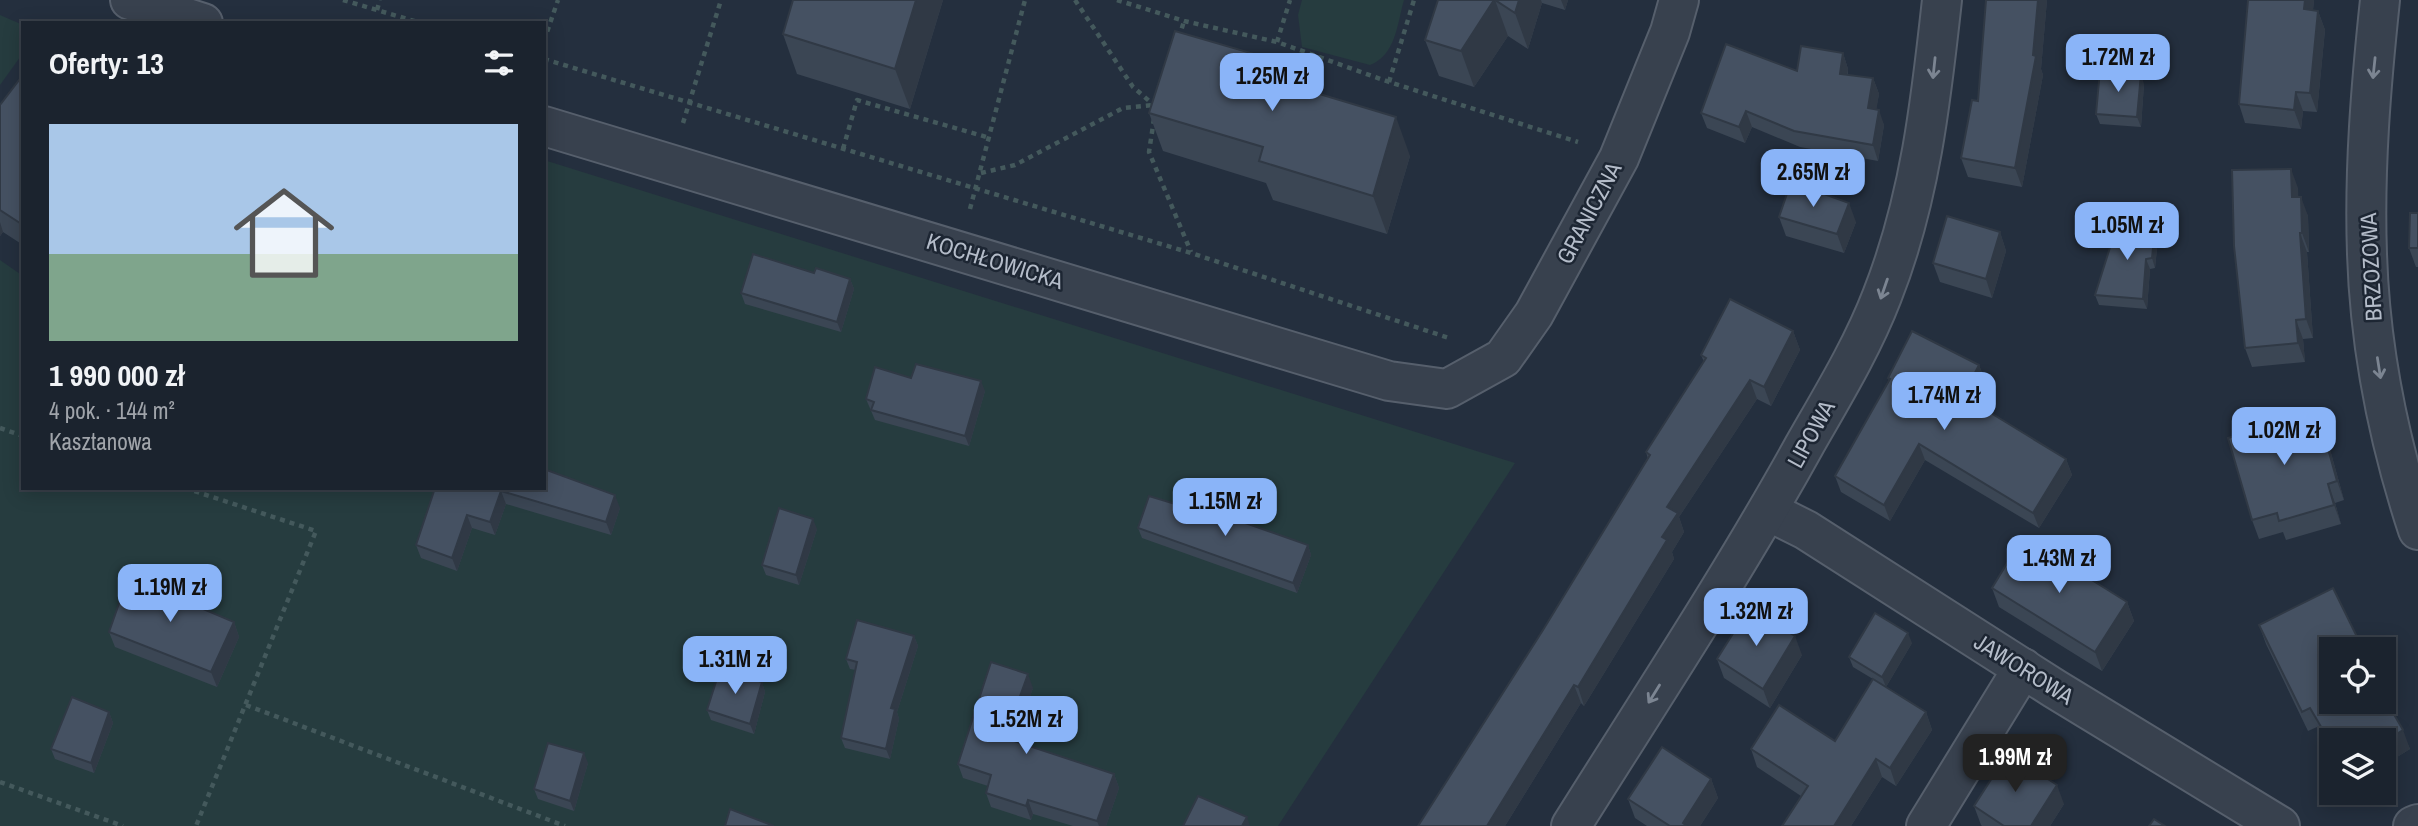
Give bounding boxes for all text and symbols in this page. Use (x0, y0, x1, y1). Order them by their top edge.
pin: 1.72M zł (2046, 34, 2190, 94)
text: 1.72M zł (2082, 41, 2154, 72)
text: Oferty: 13 (49, 43, 164, 83)
icon: filters (480, 44, 518, 82)
pin: 1.25M zł (1200, 54, 1344, 113)
one-way arrow (1928, 56, 1941, 79)
one-way arrow (2367, 56, 2380, 79)
text: 1.25M zł (1236, 60, 1308, 91)
pin: 2.65M zł (1741, 150, 1885, 209)
street label: GRANICZNA (1549, 156, 1629, 269)
text: 2.65M zł (1777, 156, 1849, 187)
icon: home (221, 170, 347, 296)
pin: 1.05M zł (2055, 202, 2199, 262)
text: 1.05M zł (2091, 209, 2163, 240)
street label: BRZOZOWA (2352, 212, 2389, 322)
street label: KOCHŁOWICKA (923, 225, 1068, 296)
one-way arrow (1877, 278, 1890, 300)
text: 1 990 000 zł (49, 355, 184, 395)
one-way arrow (2373, 356, 2386, 379)
pin: 1.74M zł (1872, 372, 2016, 432)
text: 1.74M zł (1908, 379, 1980, 410)
street label: LIPOWA (1779, 394, 1842, 473)
text: 4 pok. · 144 m² (49, 395, 175, 426)
pin: 1.02M zł (2212, 407, 2356, 467)
text: 1.02M zł (2248, 414, 2320, 445)
text: Kasztanowa (49, 426, 152, 457)
pin: 1.15M zł (1153, 478, 1297, 538)
text: 1.15M zł (1189, 485, 1261, 516)
pin: 1.43M zł (1987, 536, 2131, 595)
text: 1.43M zł (2023, 542, 2095, 573)
pin: 1.19M zł (98, 564, 242, 624)
text: 1.19M zł (134, 571, 206, 602)
pin: 1.32M zł (1684, 588, 1828, 648)
text: 1.32M zł (1720, 595, 1792, 626)
street label: JAWOROWA (1969, 626, 2080, 712)
pin: 1.31M zł (663, 636, 807, 696)
map controls (2319, 637, 2396, 805)
button: locate (2319, 637, 2396, 714)
text: 1.31M zł (699, 643, 771, 674)
one-way arrow (1646, 683, 1660, 703)
pin: 1.52M zł (954, 696, 1098, 756)
text: 1.52M zł (990, 703, 1062, 734)
button: layers (2319, 728, 2396, 805)
pin: 1.99M zł (1943, 734, 2087, 794)
text: 1.99M zł (1979, 741, 2051, 772)

